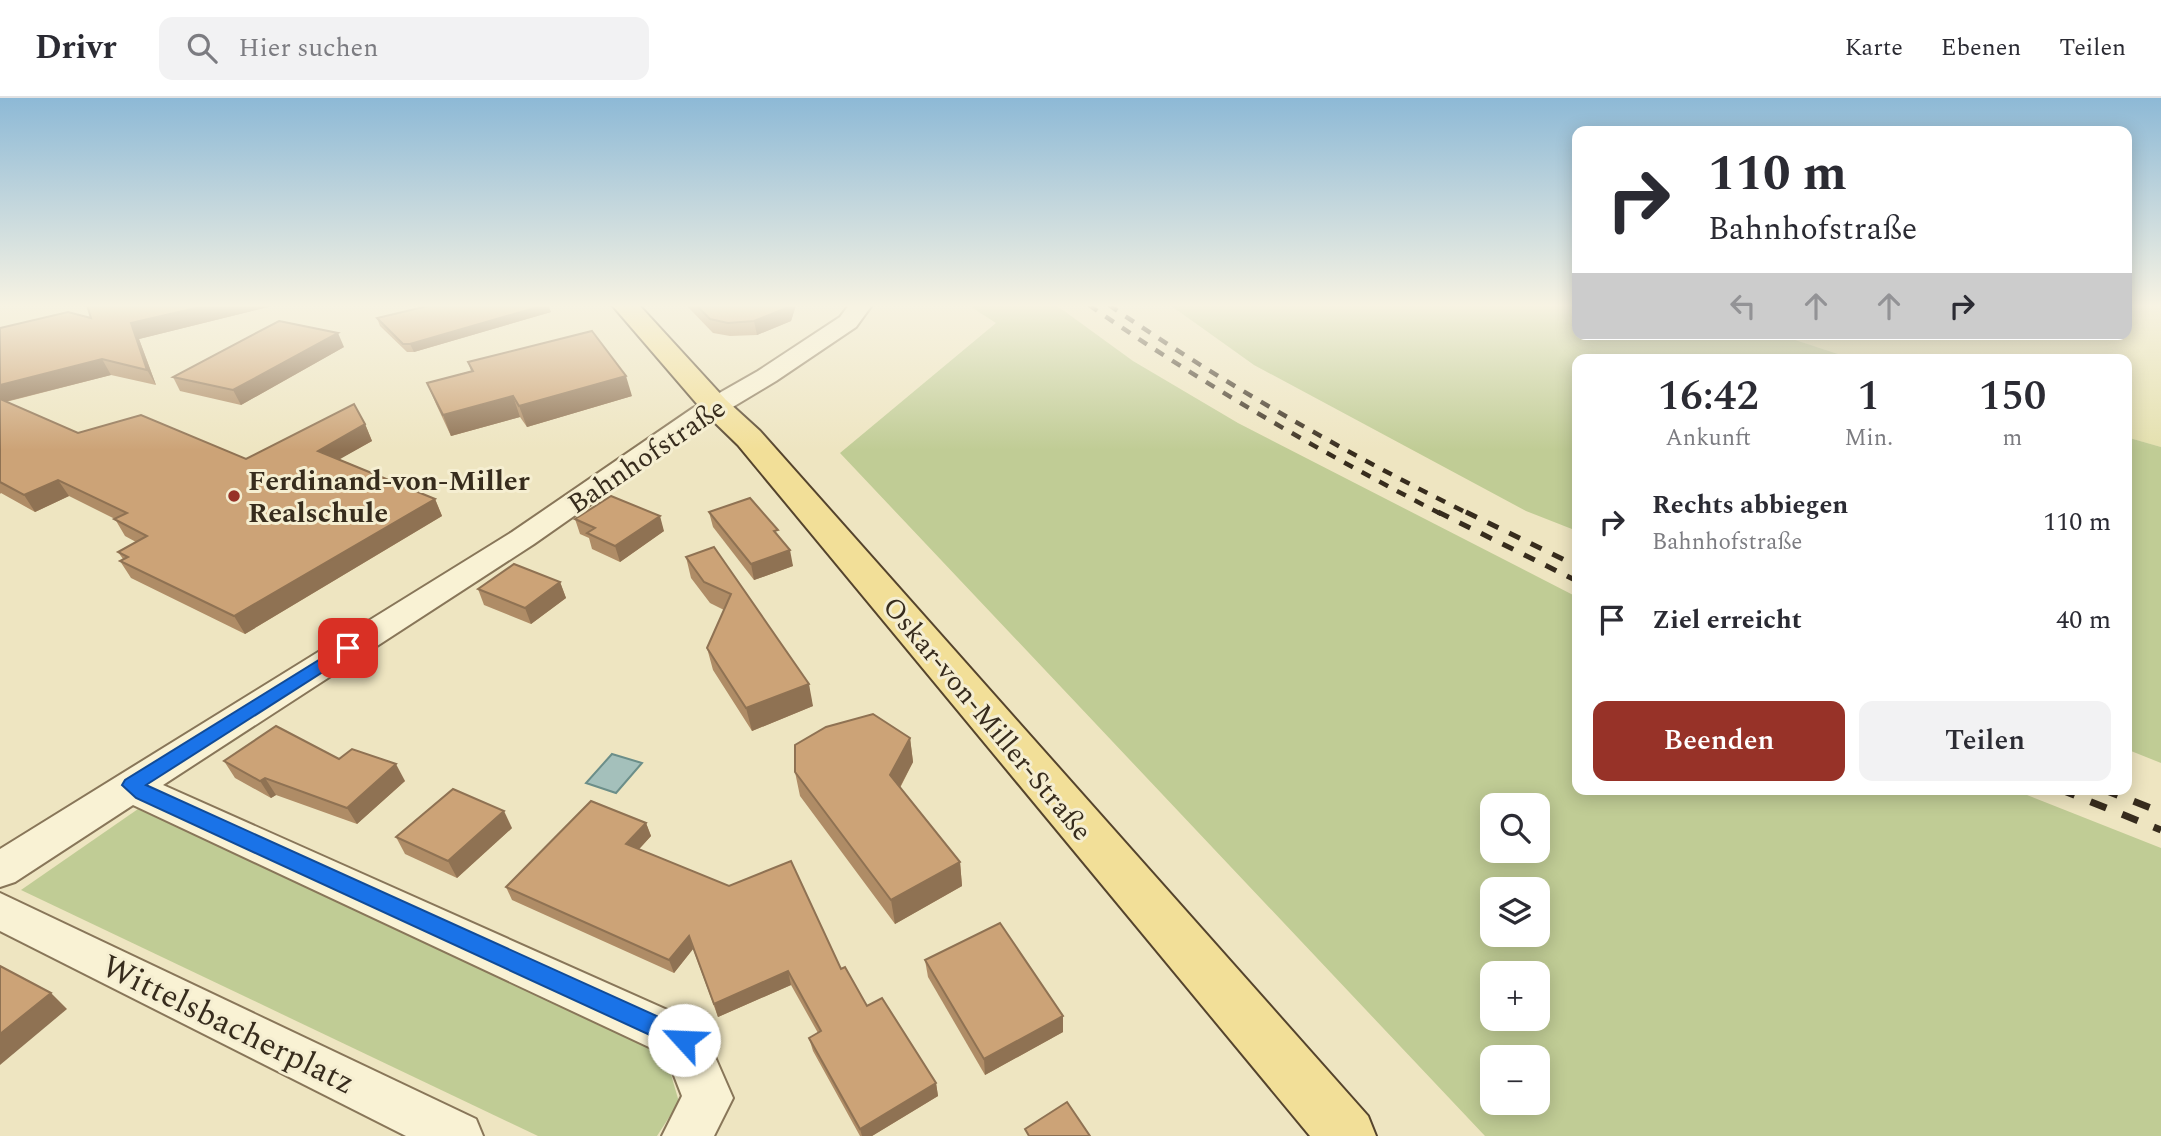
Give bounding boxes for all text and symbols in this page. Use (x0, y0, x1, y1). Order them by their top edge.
search box (159, 17, 649, 80)
text: Drivr (35, 23, 117, 73)
text: Hier suchen (239, 28, 378, 68)
icon: search (183, 29, 221, 67)
text: Karte (1845, 30, 1903, 66)
text: Ebenen (1941, 30, 2021, 66)
text: Teilen (2059, 30, 2126, 66)
text: 110 m (1708, 137, 1847, 212)
icon: right (1593, 154, 1684, 245)
text: Bahnhofstraße (1708, 205, 1917, 254)
icon: left (1724, 287, 1762, 325)
icon: ahead (1797, 287, 1835, 325)
icon: ahead (1870, 287, 1908, 325)
icon: right (1943, 287, 1981, 325)
text: 16:42 (1658, 365, 1759, 428)
text: 1 (1857, 365, 1880, 428)
text: 150 (1979, 365, 2046, 428)
street label: Bahnhofstraße (559, 387, 735, 525)
text: Ankunft (1666, 421, 1751, 456)
text: Min. (1845, 421, 1893, 456)
text: m (2003, 421, 2022, 456)
place label: Ferdinand-von-Miller Realschule (248, 460, 530, 535)
text: Rechts abbiegen (1652, 485, 1848, 525)
marker: Ferdinand-von-Miller Realschule (226, 488, 242, 504)
text: 110 m (2043, 502, 2111, 542)
icon: right (1593, 503, 1631, 541)
text: Bahnhofstraße (1652, 525, 1802, 560)
street label: Oskar-von-Miller-Straße (871, 587, 1102, 851)
text: Ziel erreicht (1652, 600, 1802, 640)
text: 40 m (2056, 600, 2111, 640)
icon: arrive (1593, 601, 1631, 639)
pin (318, 618, 378, 678)
icon: arrive (329, 629, 367, 667)
button: Beenden (1593, 701, 1845, 781)
button: Teilen (1859, 701, 2111, 781)
map controls (1480, 793, 1550, 1115)
button: search (1480, 793, 1550, 863)
button: layers (1480, 877, 1550, 947)
street label: Wittelsbacherplatz (93, 942, 363, 1108)
button: + (1480, 961, 1550, 1031)
position arrow (647, 1003, 721, 1077)
button: − (1480, 1045, 1550, 1115)

